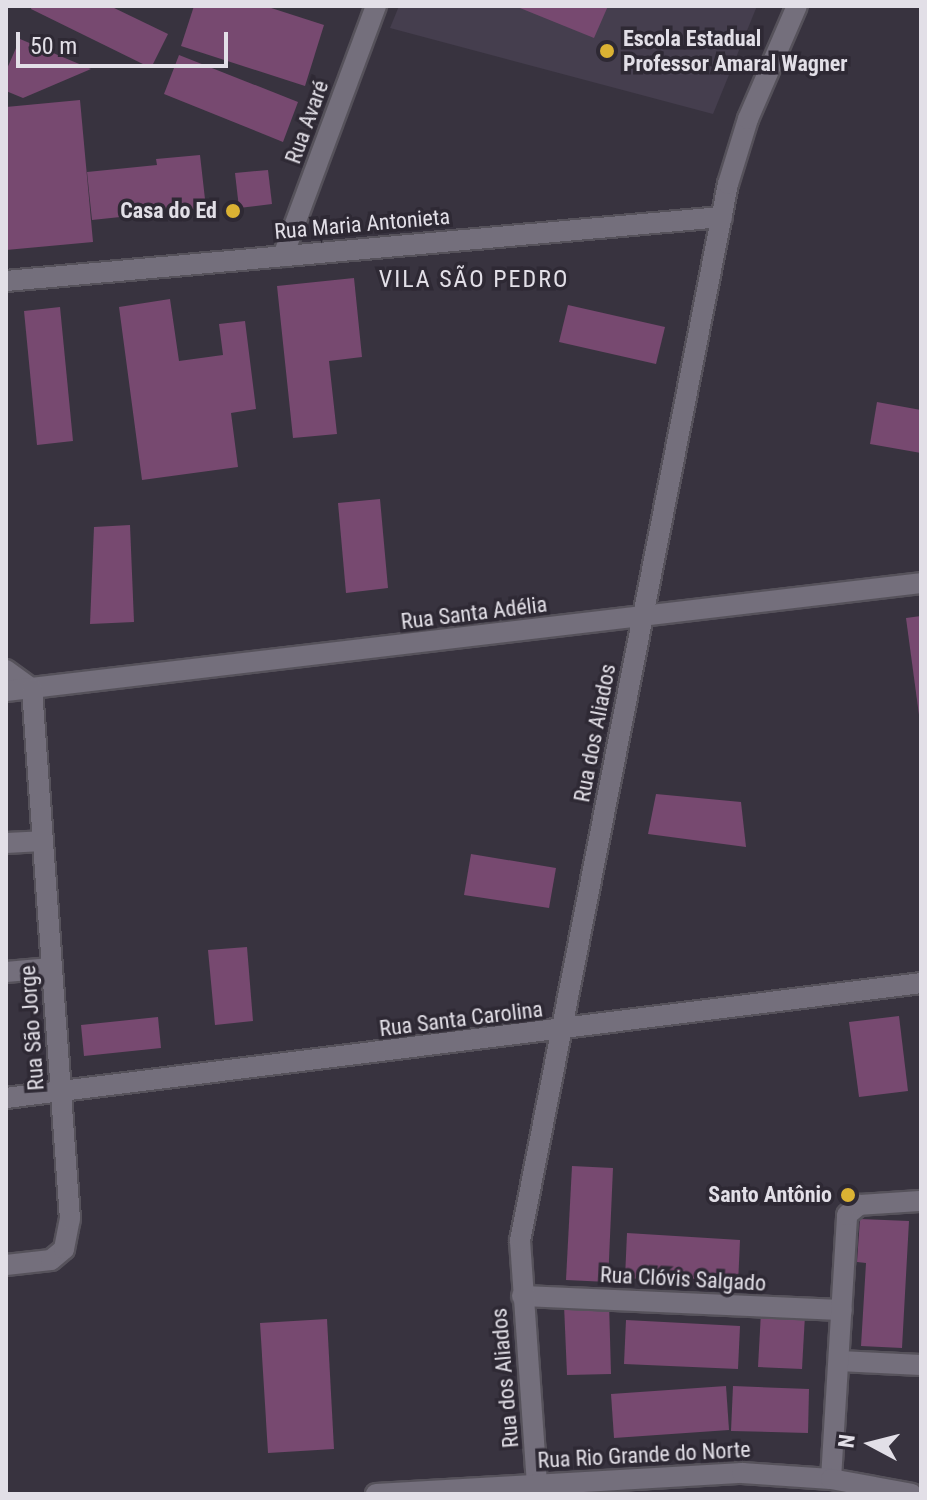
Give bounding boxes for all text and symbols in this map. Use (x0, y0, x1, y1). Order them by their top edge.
scale bar (20, 16, 232, 66)
place label: Escola Estadual Professor Amaral Wagner (623, 25, 848, 76)
text: 50 m (30, 32, 77, 60)
marker: Escola Estadual Professor Amaral Wagner (598, 42, 616, 60)
street label: Rua Avaré (280, 77, 334, 167)
place label: Casa do Ed (120, 198, 217, 224)
marker: Casa do Ed (224, 202, 242, 220)
street label: Rua Maria Antonieta (273, 203, 451, 245)
district label: VILA SÃO PEDRO (379, 266, 569, 294)
street label: Rua Santa Adélia (399, 591, 549, 635)
street label: Rua dos Aliados (569, 662, 621, 804)
street label: Rua São Jorge (14, 965, 50, 1091)
street label: Rua Santa Carolina (378, 996, 544, 1042)
place label: Santo Antônio (708, 1182, 832, 1208)
marker: Santo Antônio (839, 1186, 857, 1204)
street label: Rua Clóvis Salgado (599, 1261, 767, 1297)
street label: Rua dos Aliados (486, 1307, 524, 1449)
north arrow (831, 1404, 911, 1484)
text: N (833, 1433, 860, 1449)
street label: Rua Rio Grande do Norte (537, 1436, 751, 1474)

